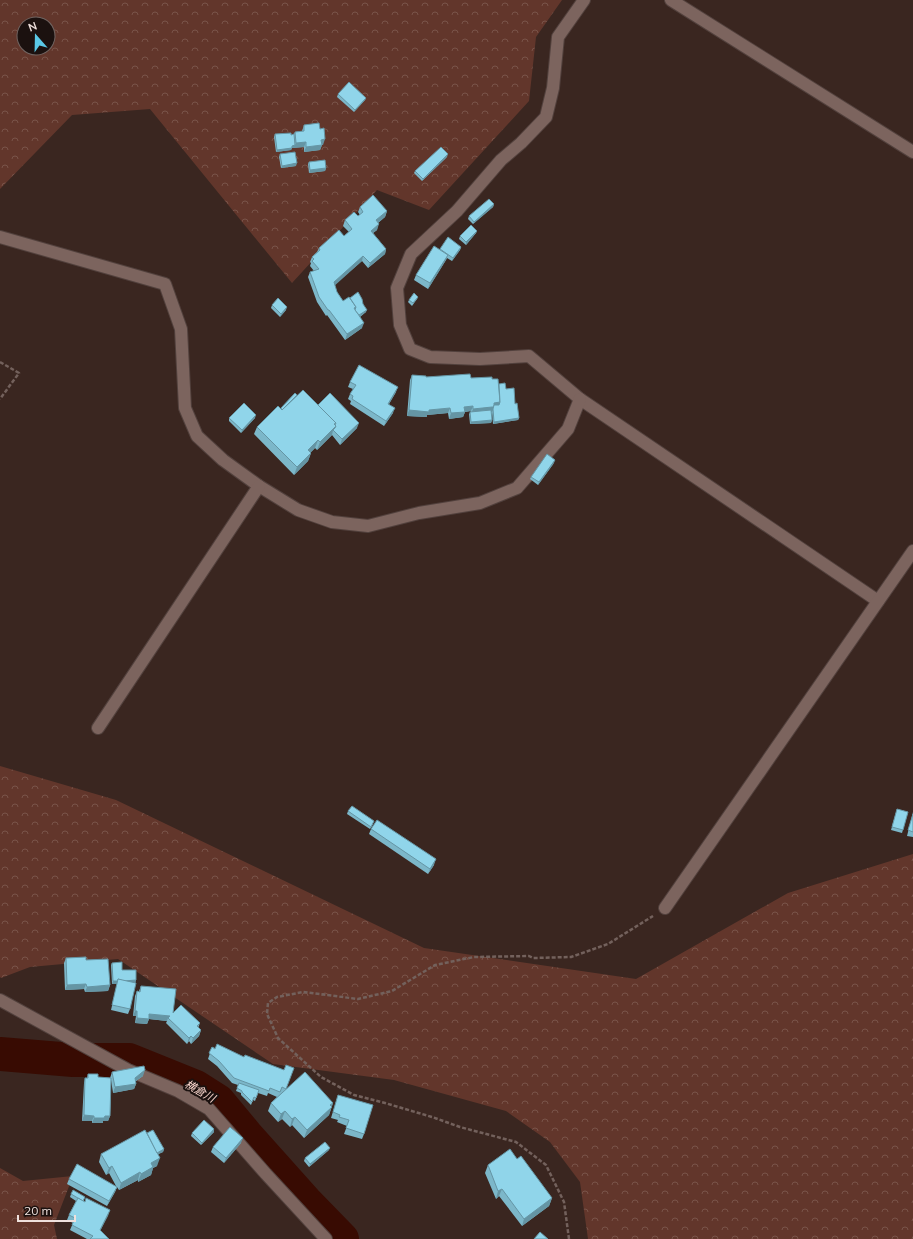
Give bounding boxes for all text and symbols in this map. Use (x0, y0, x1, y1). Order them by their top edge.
north arrow (16, 16, 56, 56)
text: N (26, 19, 39, 35)
water label: 横倉川 (182, 1077, 219, 1106)
scale bar (18, 1197, 75, 1223)
text: 20 m (24, 1203, 52, 1218)

